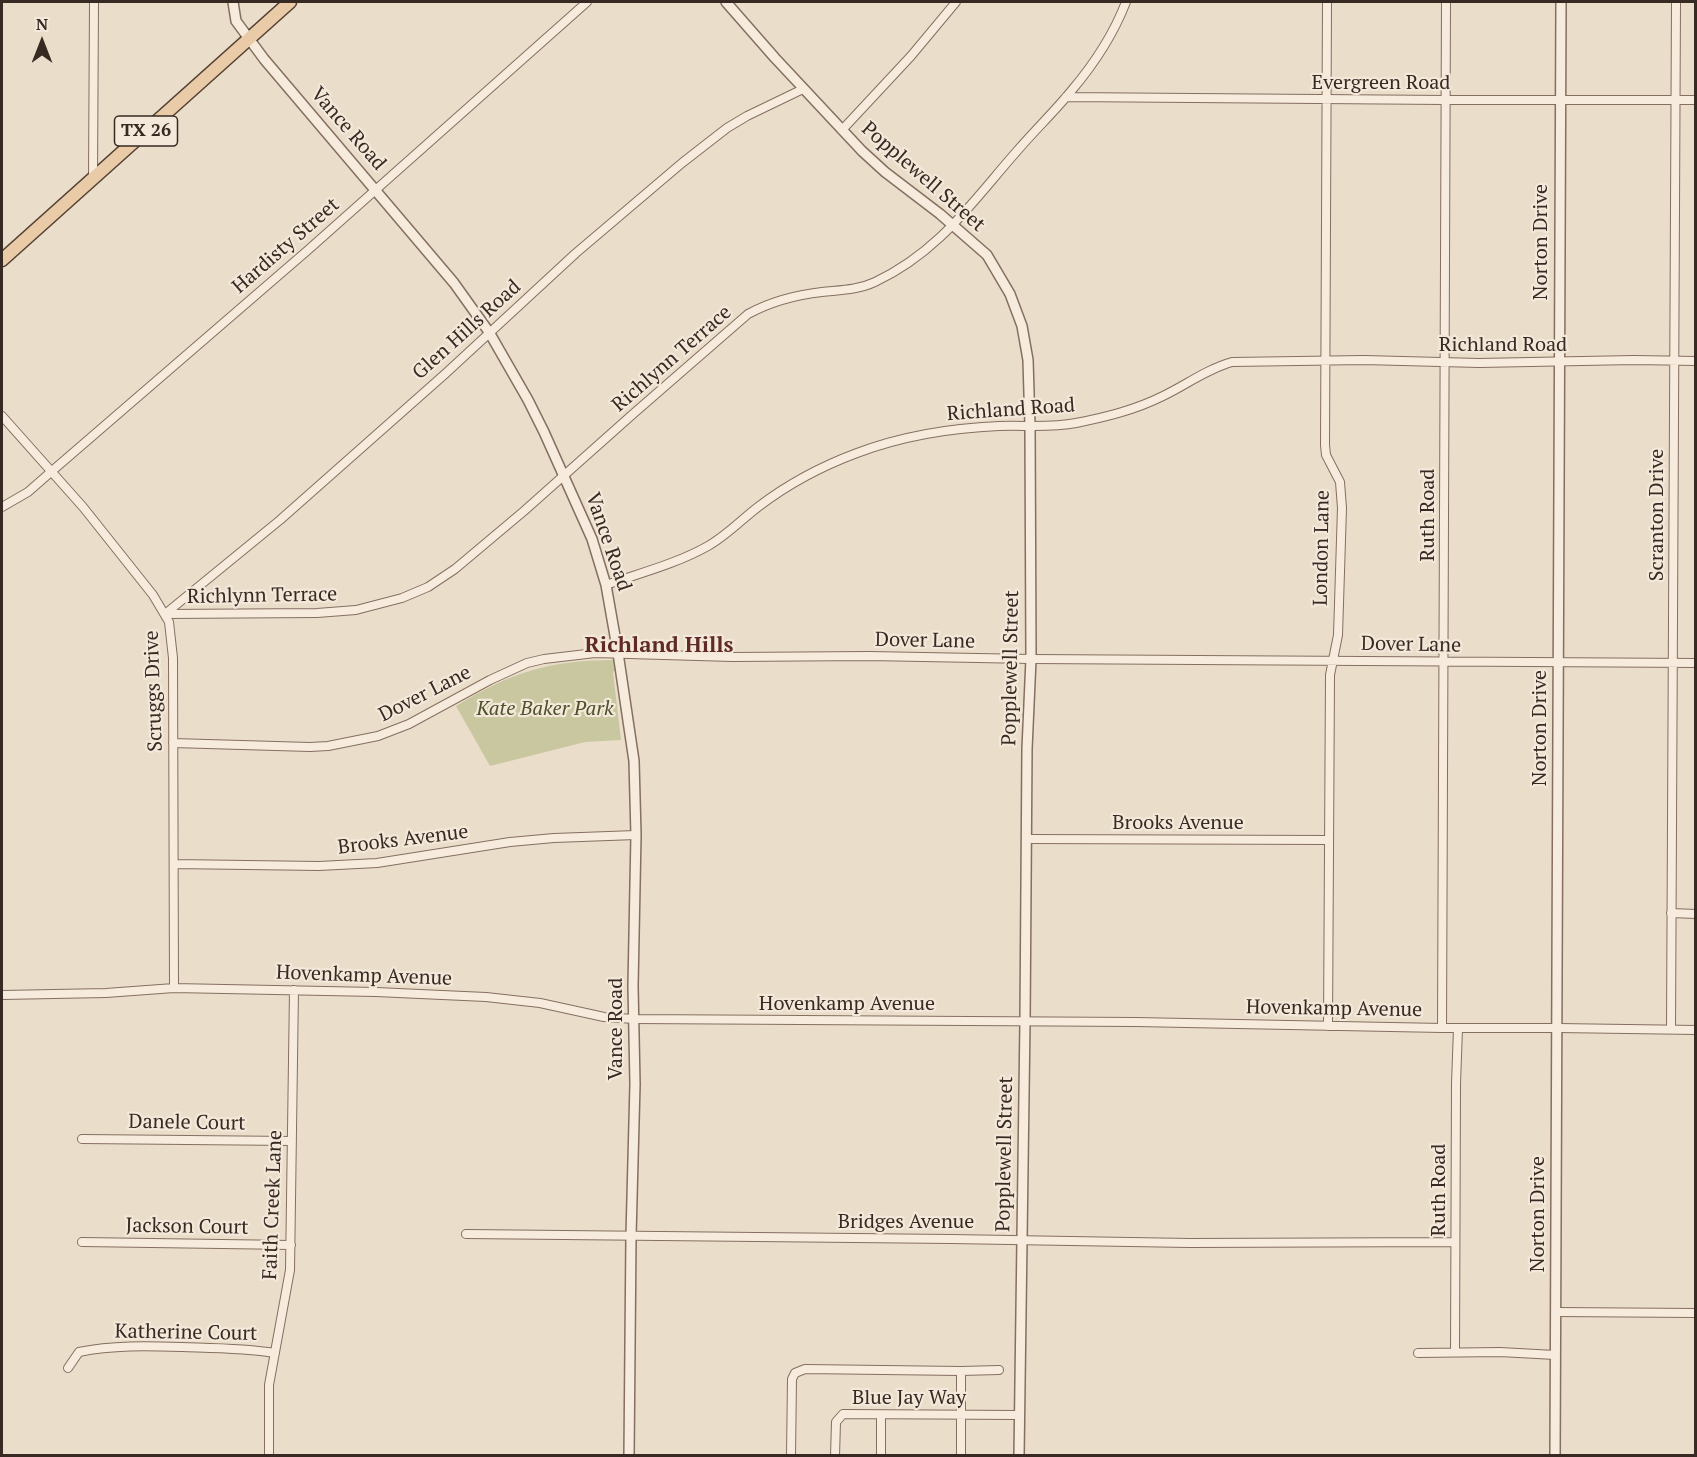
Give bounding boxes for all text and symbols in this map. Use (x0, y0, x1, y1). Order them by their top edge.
north arrow (12, 12, 72, 72)
text: N (36, 13, 48, 35)
street label: Evergreen Road (1312, 71, 1450, 95)
street label: Vance Road (305, 82, 391, 176)
road number: TX 26 (114, 116, 178, 146)
street label: Popplewell Street (856, 117, 990, 237)
street label: Norton Drive (1529, 184, 1553, 300)
street label: Hardisty Street (228, 193, 344, 299)
street label: Glen Hills Road (408, 275, 526, 385)
street label: Richlynn Terrace (607, 301, 737, 417)
street label: Richland Road (1439, 333, 1567, 357)
street label: Richland Road (946, 394, 1076, 426)
street label: Scranton Drive (1645, 449, 1669, 581)
street label: Ruth Road (1416, 469, 1440, 561)
street label: Vance Road (580, 490, 636, 594)
street label: London Lane (1309, 490, 1335, 606)
street label: Richlynn Terrace (187, 583, 337, 609)
street label: Popplewell Street (998, 590, 1024, 746)
street label: Dover Lane (875, 628, 975, 654)
street label: Scruggs Drive (140, 630, 168, 752)
street label: Dover Lane (1361, 632, 1461, 658)
district label: Richland Hills (585, 633, 733, 659)
street label: Dover Lane (375, 661, 475, 727)
street label: Norton Drive (1528, 670, 1552, 786)
park label: Kate Baker Park (476, 697, 614, 721)
street label: Brooks Avenue (1112, 811, 1244, 835)
street label: Brooks Avenue (336, 820, 470, 860)
street label: Hovenkamp Avenue (275, 961, 453, 991)
street label: Vance Road (604, 978, 628, 1080)
street label: Hovenkamp Avenue (759, 992, 935, 1016)
street label: Hovenkamp Avenue (1246, 995, 1422, 1023)
street label: Popplewell Street (992, 1076, 1018, 1232)
street label: Danele Court (128, 1110, 246, 1136)
street label: Faith Creek Lane (258, 1130, 288, 1280)
street label: Ruth Road (1427, 1144, 1451, 1236)
street label: Norton Drive (1526, 1156, 1550, 1272)
street label: Bridges Avenue (838, 1210, 974, 1234)
street label: Jackson Court (125, 1214, 249, 1240)
street label: Katherine Court (114, 1320, 258, 1346)
street label: Blue Jay Way (852, 1386, 966, 1410)

